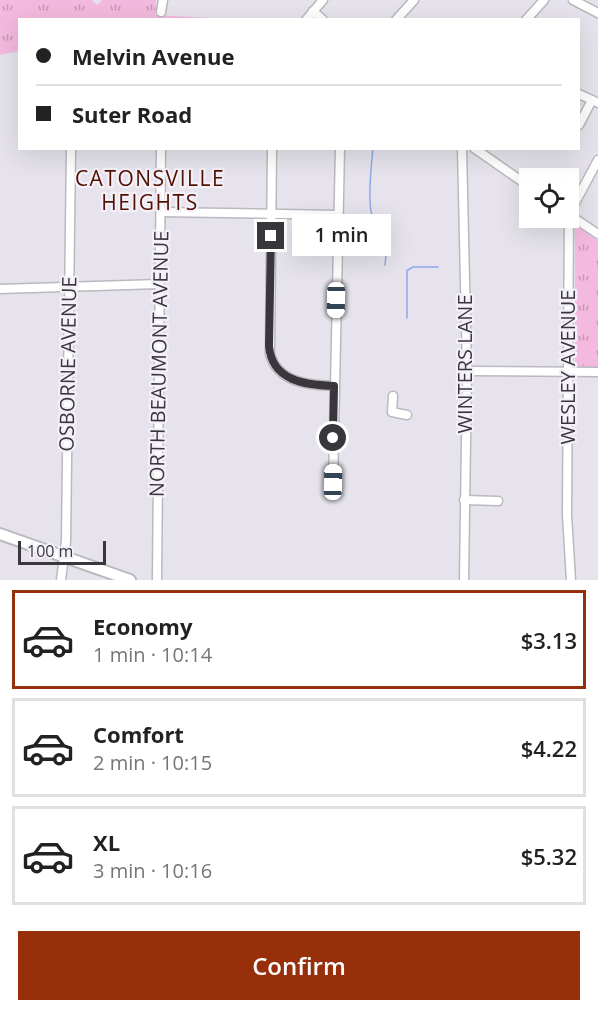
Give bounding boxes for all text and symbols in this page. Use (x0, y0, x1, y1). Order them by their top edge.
text: Melvin Avenue (72, 41, 234, 71)
text: Suter Road (72, 99, 192, 129)
district label: CATONSVILLE HEIGHTS (75, 164, 225, 216)
map controls (519, 168, 579, 228)
button: locate (519, 168, 579, 228)
callout: 1 min (292, 215, 391, 257)
text: 1 min (315, 221, 369, 248)
route end (257, 222, 284, 249)
street label: NORTH BEAUMONT AVENUE (143, 231, 174, 497)
street label: OSBORNE AVENUE (52, 276, 83, 452)
car (327, 282, 345, 318)
street label: WESLEY AVENUE (554, 290, 581, 444)
street label: WINTERS LANE (451, 294, 478, 434)
route start (319, 424, 346, 451)
car (324, 464, 342, 500)
scale bar (18, 538, 106, 566)
text: 100 m (27, 540, 73, 562)
text: Economy (93, 611, 192, 641)
icon: car (21, 613, 75, 667)
text: $3.13 (521, 625, 577, 655)
text: 1 min · 10:14 (93, 641, 212, 668)
text: Comfort (93, 719, 184, 749)
icon: car (21, 721, 75, 775)
text: $4.22 (521, 733, 577, 763)
text: 2 min · 10:15 (93, 749, 212, 776)
text: XL (93, 827, 120, 857)
icon: car (21, 829, 75, 883)
text: $5.32 (521, 841, 577, 871)
text: 3 min · 10:16 (93, 857, 212, 884)
button: Confirm (18, 931, 580, 1000)

